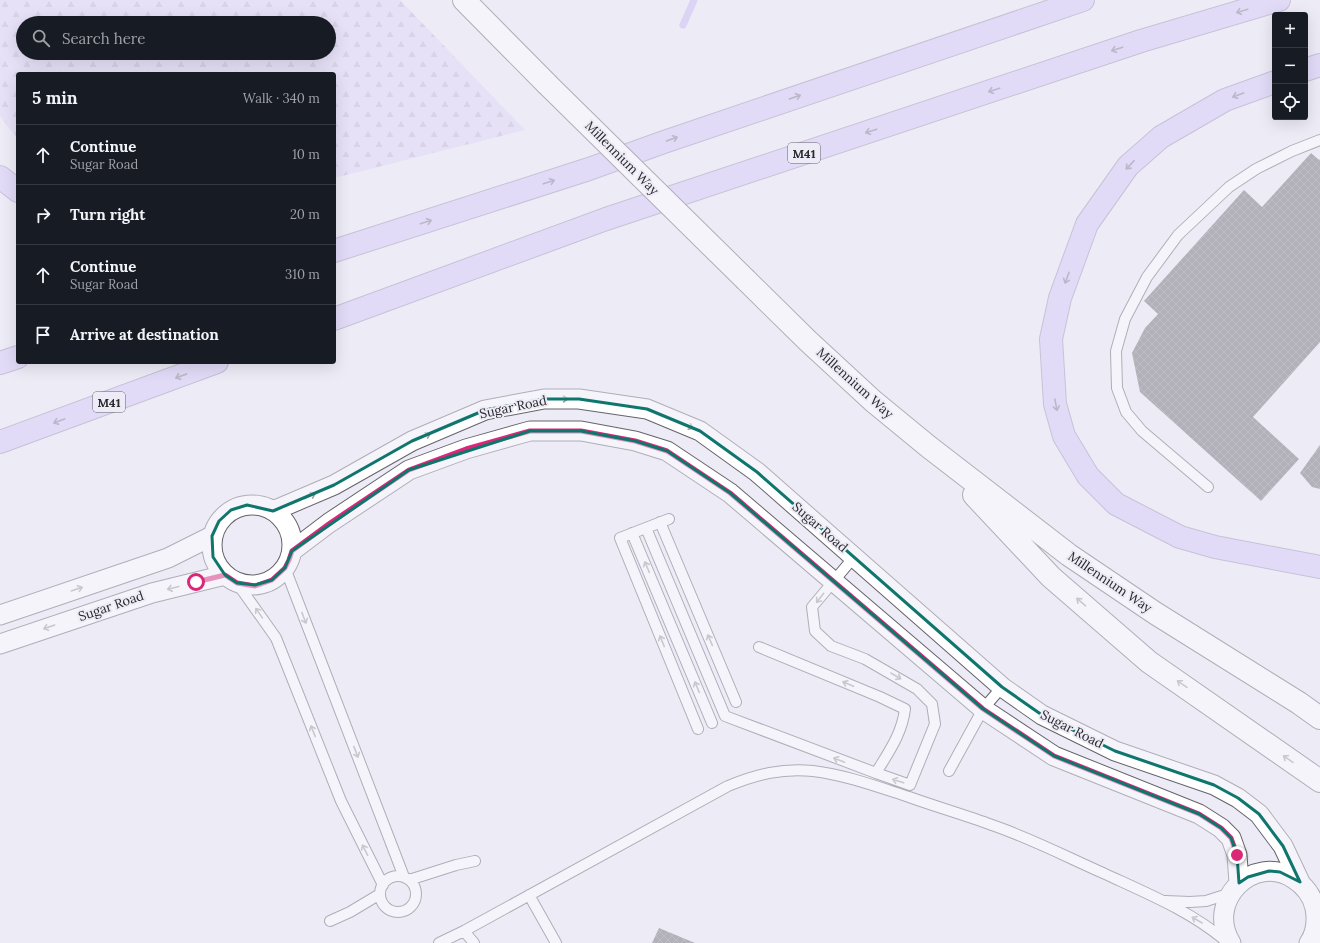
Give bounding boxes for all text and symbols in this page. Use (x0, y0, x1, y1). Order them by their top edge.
one-way arrow (1235, 8, 1248, 15)
map controls (1272, 12, 1308, 120)
button: + (1272, 12, 1308, 48)
search box (16, 16, 336, 60)
icon: search (30, 27, 52, 49)
text: Search here (62, 29, 145, 48)
one-way arrow (1111, 46, 1124, 53)
button: − (1272, 48, 1308, 84)
button: locate (1272, 84, 1308, 120)
text: 5 min (32, 87, 78, 109)
one-way arrow (988, 87, 1001, 94)
text: Walk · 340 m (243, 90, 320, 107)
one-way arrow (1233, 92, 1245, 100)
one-way arrow (788, 93, 801, 100)
street label: Millennium Way (581, 117, 663, 199)
one-way arrow (864, 128, 877, 135)
one-way arrow (665, 135, 678, 142)
text: Continue (70, 137, 136, 156)
road number: M41 (788, 143, 820, 163)
icon: ahead (32, 144, 54, 166)
text: 10 m (292, 146, 320, 163)
text: Sugar Road (70, 156, 138, 173)
one-way arrow (1125, 160, 1135, 170)
one-way arrow (543, 178, 556, 185)
icon: right (32, 204, 54, 226)
text: Turn right (70, 205, 146, 224)
text: 20 m (290, 206, 320, 223)
one-way arrow (419, 217, 431, 225)
text: Continue (70, 257, 136, 276)
icon: ahead (32, 264, 54, 286)
text: 310 m (285, 266, 320, 283)
one-way arrow (1063, 271, 1071, 283)
text: Sugar Road (70, 276, 138, 293)
icon: arrive (32, 324, 54, 346)
text: Arrive at destination (70, 325, 219, 344)
street label: Millennium Way (813, 344, 897, 422)
one-way arrow (175, 372, 187, 380)
road number: M41 (93, 392, 125, 412)
street label: Sugar Road (478, 392, 548, 422)
one-way arrow (555, 395, 568, 403)
one-way arrow (1052, 398, 1060, 411)
one-way arrow (53, 417, 65, 425)
one-way arrow (682, 423, 694, 430)
one-way arrow (418, 432, 430, 439)
one-way arrow (303, 492, 315, 499)
street label: Sugar Road (789, 498, 851, 556)
street label: Millennium Way (1065, 548, 1155, 616)
one-way arrow (642, 562, 650, 574)
route start (187, 573, 205, 591)
one-way arrow (167, 584, 180, 592)
one-way arrow (70, 585, 83, 592)
street label: Sugar Road (76, 587, 146, 625)
one-way arrow (816, 592, 824, 603)
one-way arrow (1076, 598, 1086, 607)
one-way arrow (255, 608, 263, 619)
one-way arrow (300, 611, 308, 623)
one-way arrow (44, 624, 56, 632)
one-way arrow (705, 634, 713, 646)
one-way arrow (658, 636, 665, 648)
one-way arrow (890, 673, 902, 681)
one-way arrow (842, 679, 854, 687)
one-way arrow (1176, 680, 1187, 688)
one-way arrow (692, 682, 700, 694)
street label: Sugar Road (1038, 706, 1106, 752)
one-way arrow (309, 725, 316, 737)
one-way arrow (352, 745, 360, 757)
one-way arrow (834, 755, 846, 763)
one-way arrow (1283, 755, 1294, 763)
one-way arrow (892, 777, 905, 784)
one-way arrow (361, 844, 368, 856)
route end (1228, 846, 1246, 864)
one-way arrow (1191, 916, 1203, 924)

